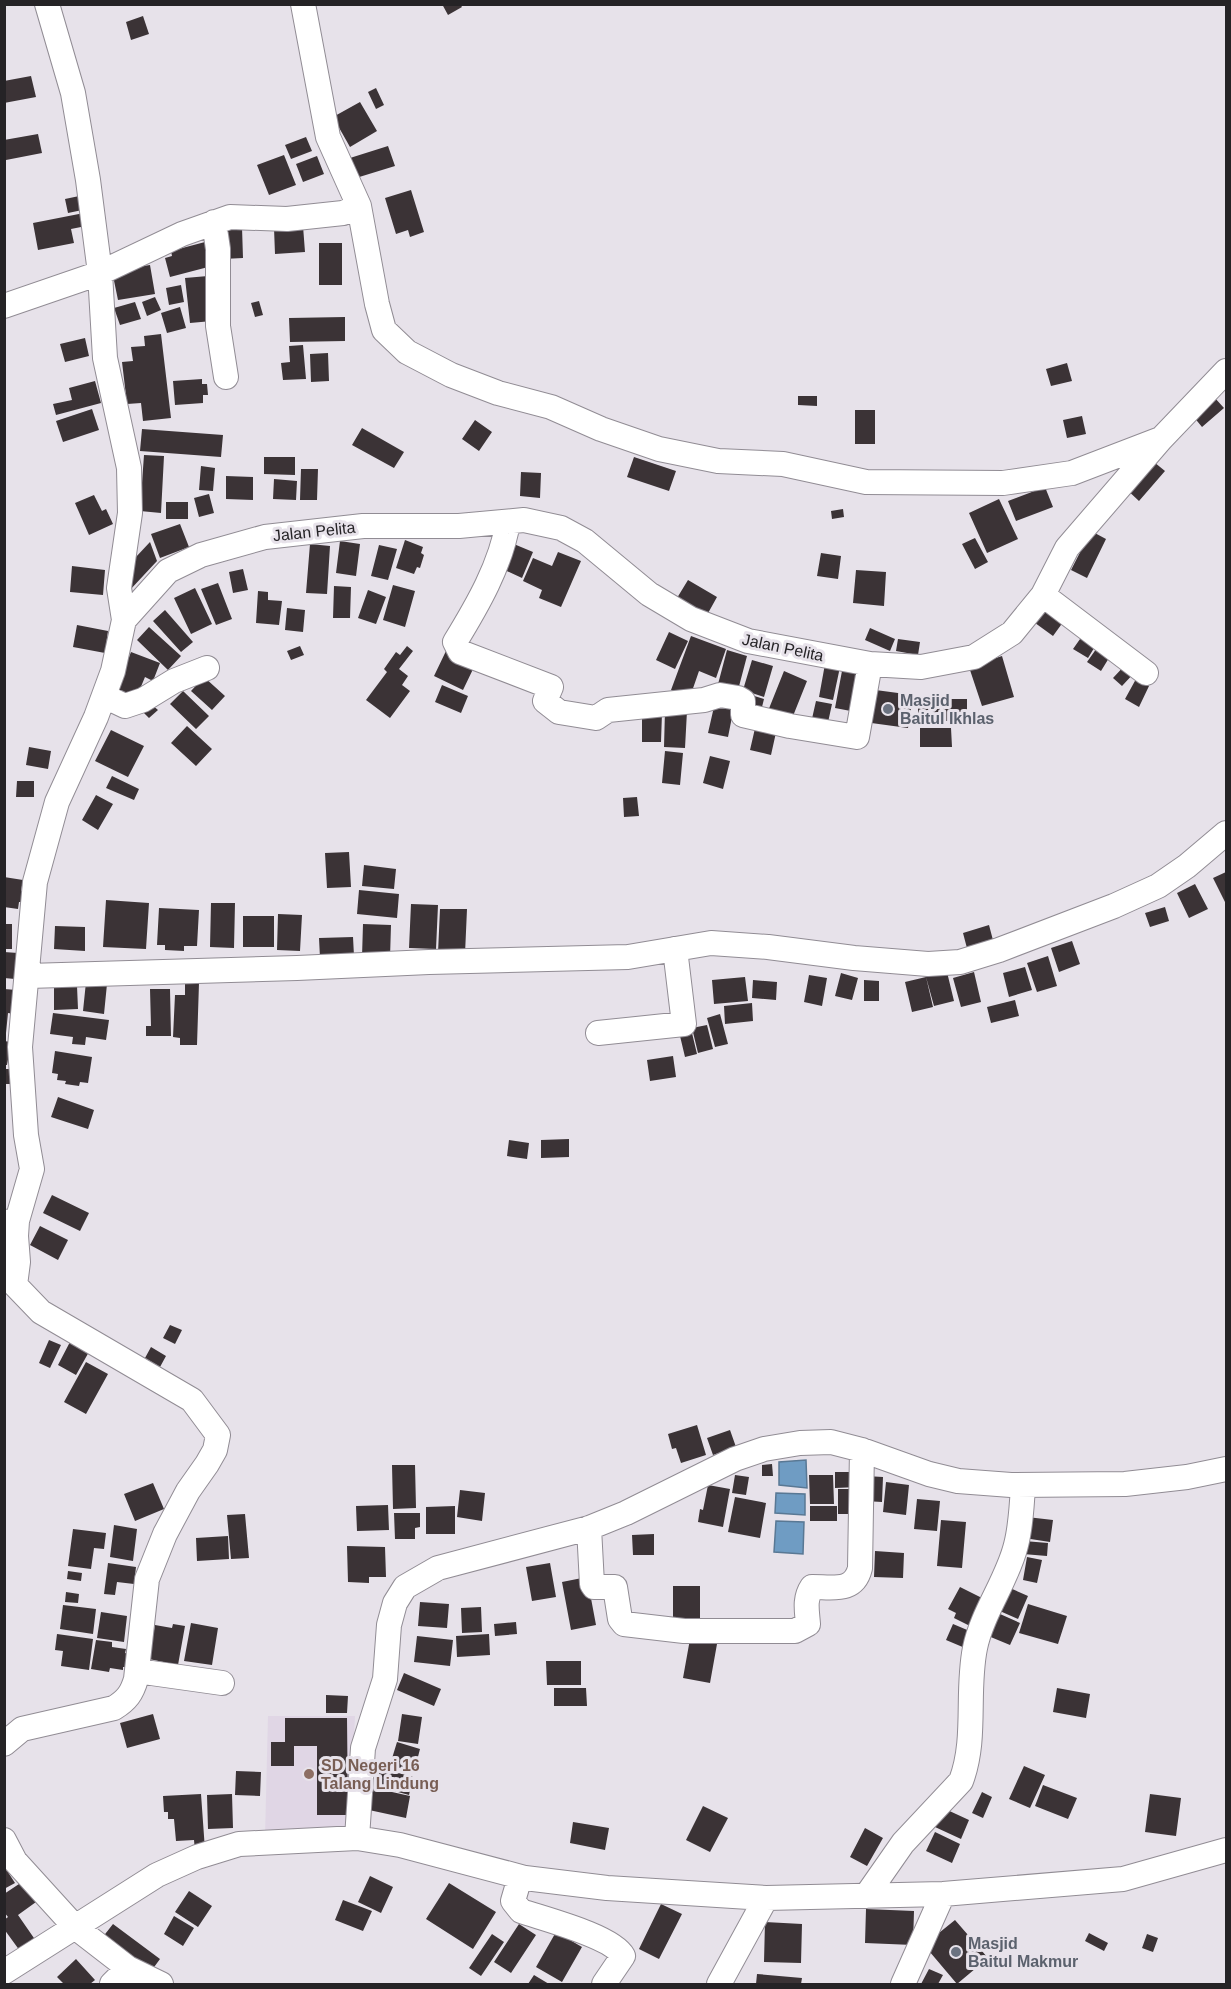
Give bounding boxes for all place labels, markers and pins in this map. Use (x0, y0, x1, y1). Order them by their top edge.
place label: Masjid Baitul Ikhlas (900, 692, 994, 727)
marker: Masjid Baitul Ikhlas (881, 702, 895, 716)
place label: SD Negeri 16 Talang Lindung (321, 1757, 439, 1792)
marker: SD Negeri 16 Talang Lindung (302, 1767, 316, 1781)
place label: Masjid Baitul Makmur (968, 1935, 1078, 1970)
marker: Masjid Baitul Makmur (949, 1945, 963, 1959)

